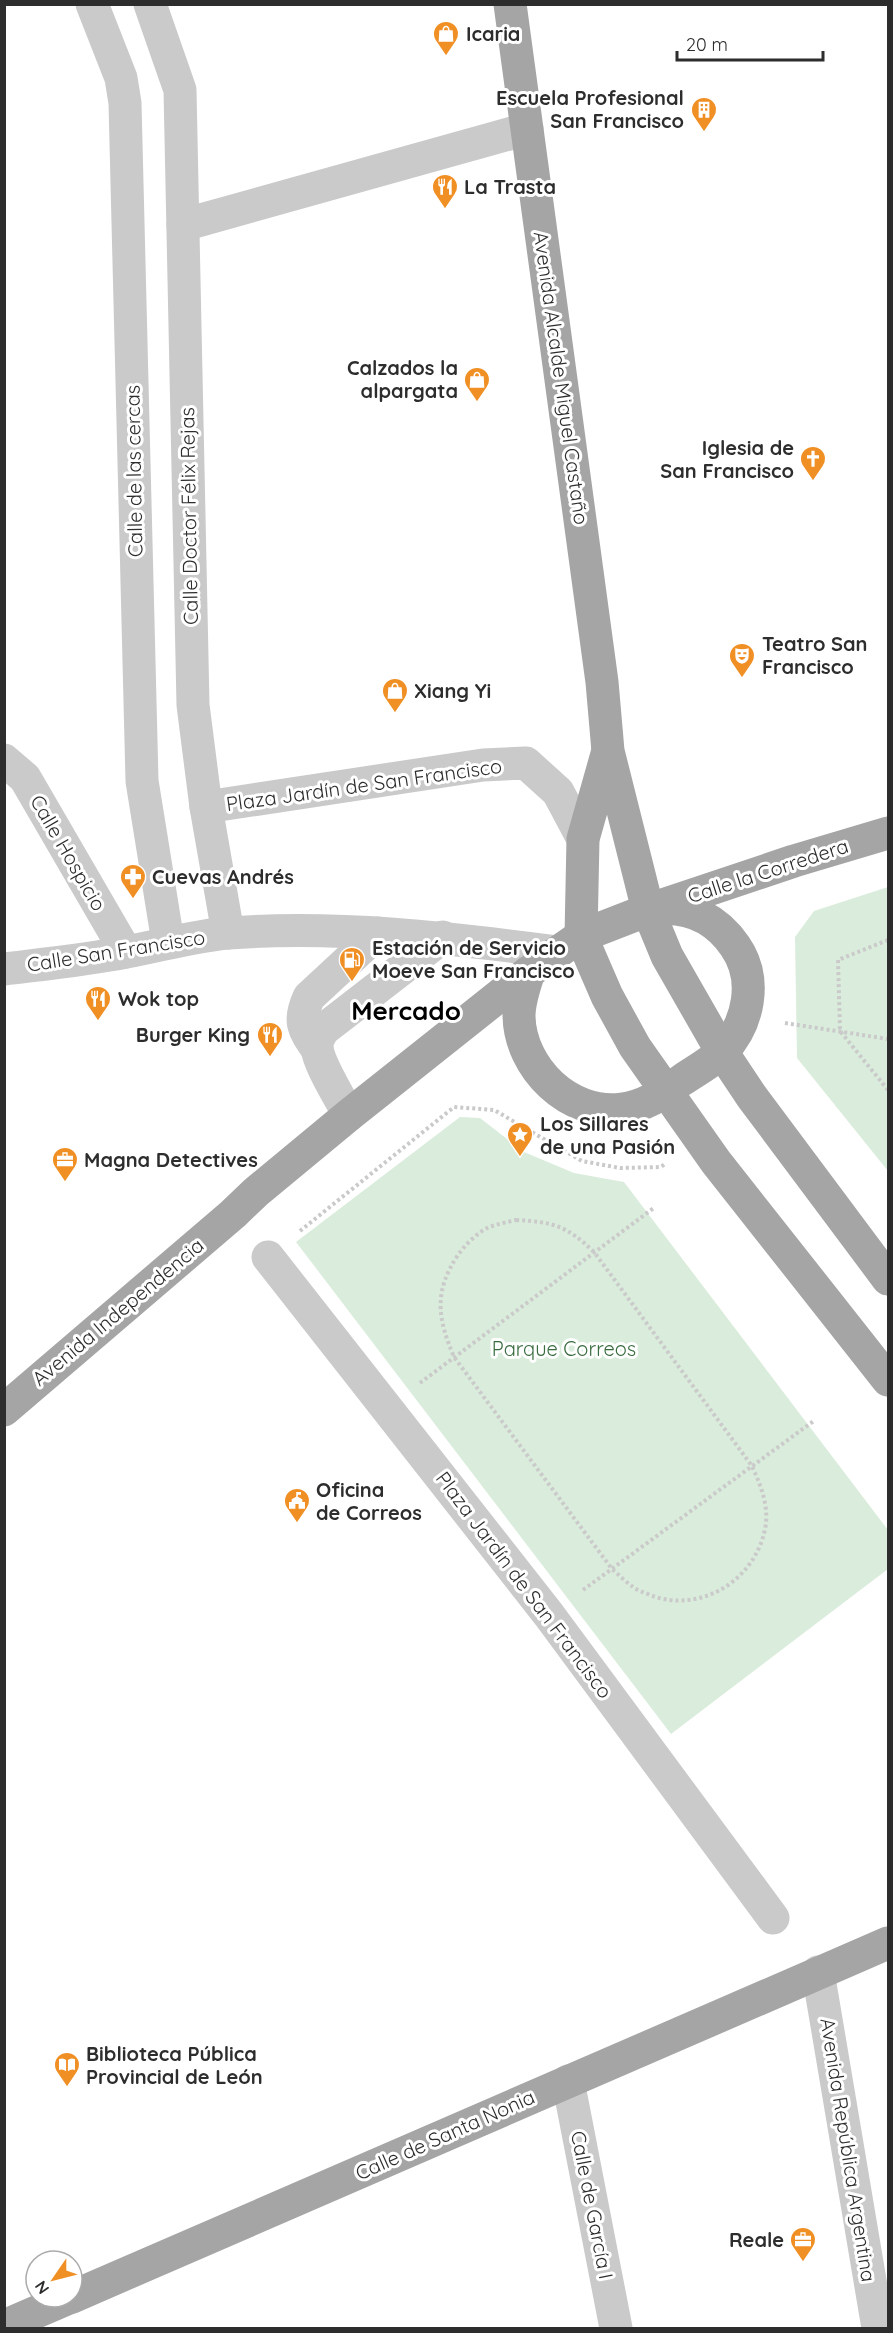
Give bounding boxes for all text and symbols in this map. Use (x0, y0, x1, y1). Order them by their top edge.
shop icon: Icaria (431, 19, 461, 57)
place label: Icaria (466, 21, 520, 46)
scale bar (677, 24, 822, 62)
text: 20 m (686, 33, 728, 56)
place label: Escuela Profesional San Francisco (496, 85, 684, 133)
building icon: Escuela Profesional San Francisco (689, 95, 719, 133)
restaurant icon: La Trasta (430, 172, 460, 210)
place label: La Trasta (464, 174, 556, 199)
street label: Avenida Alcalde Miguel Castaño (529, 230, 594, 526)
place label: Calzados la alpargata (347, 355, 458, 403)
shop icon: Calzados la alpargata (462, 365, 492, 403)
street label: Calle de las cercas (119, 385, 148, 557)
street label: Calle Doctor Félix Rejas (174, 407, 203, 625)
place label: Iglesia de San Francisco (660, 435, 794, 483)
church icon: Iglesia de San Francisco (798, 444, 828, 482)
place label: Teatro San Francisco (762, 631, 867, 679)
theatre icon: Teatro San Francisco (727, 641, 757, 679)
shop icon: Xiang Yi (380, 676, 410, 714)
place label: Xiang Yi (414, 678, 491, 703)
street label: Plaza Jardín de San Francisco (225, 753, 503, 816)
street label: Calle Hospicio (25, 790, 112, 915)
street label: Calle la Corredera (684, 833, 851, 908)
pharmacy icon: Cuevas Andrés (118, 862, 148, 900)
place label: Cuevas Andrés (152, 864, 294, 889)
street label: Calle San Francisco (25, 924, 207, 977)
place label: Estación de Servicio Moeve San Francisco (372, 935, 575, 983)
fuel station icon: Estación de Servicio Moeve San Francisco (337, 945, 367, 983)
restaurant icon: Wok top (83, 984, 113, 1022)
place label: Wok top (118, 986, 199, 1011)
district label: Mercado (351, 994, 461, 1027)
restaurant icon: Burger King (255, 1020, 285, 1058)
place label: Burger King (136, 1022, 250, 1047)
place label: Los Sillares de una Pasión (540, 1111, 675, 1159)
place icon: Los Sillares de una Pasión (505, 1120, 535, 1158)
office icon: Magna Detectives (50, 1145, 80, 1183)
place label: Magna Detectives (84, 1147, 258, 1172)
street label: Avenida Independencia (27, 1232, 209, 1391)
park label: Parque Correos (492, 1336, 636, 1361)
street label: Plaza Jardín de San Francisco (431, 1466, 618, 1703)
place label: Oficina de Correos (316, 1477, 422, 1525)
public building icon: Oficina de Correos (282, 1486, 312, 1524)
street label: Avenida República Argentina (815, 2016, 882, 2284)
place label: Biblioteca Pública Provincial de León (86, 2041, 263, 2089)
library icon: Biblioteca Pública Provincial de León (52, 2050, 82, 2088)
street label: Calle de Santa Nonia (351, 2084, 538, 2185)
street label: Calle de García I (566, 2129, 619, 2281)
office icon: Reale (788, 2225, 818, 2263)
place label: Reale (729, 2227, 784, 2252)
north arrow (24, 2249, 84, 2309)
text: N (30, 2277, 53, 2298)

